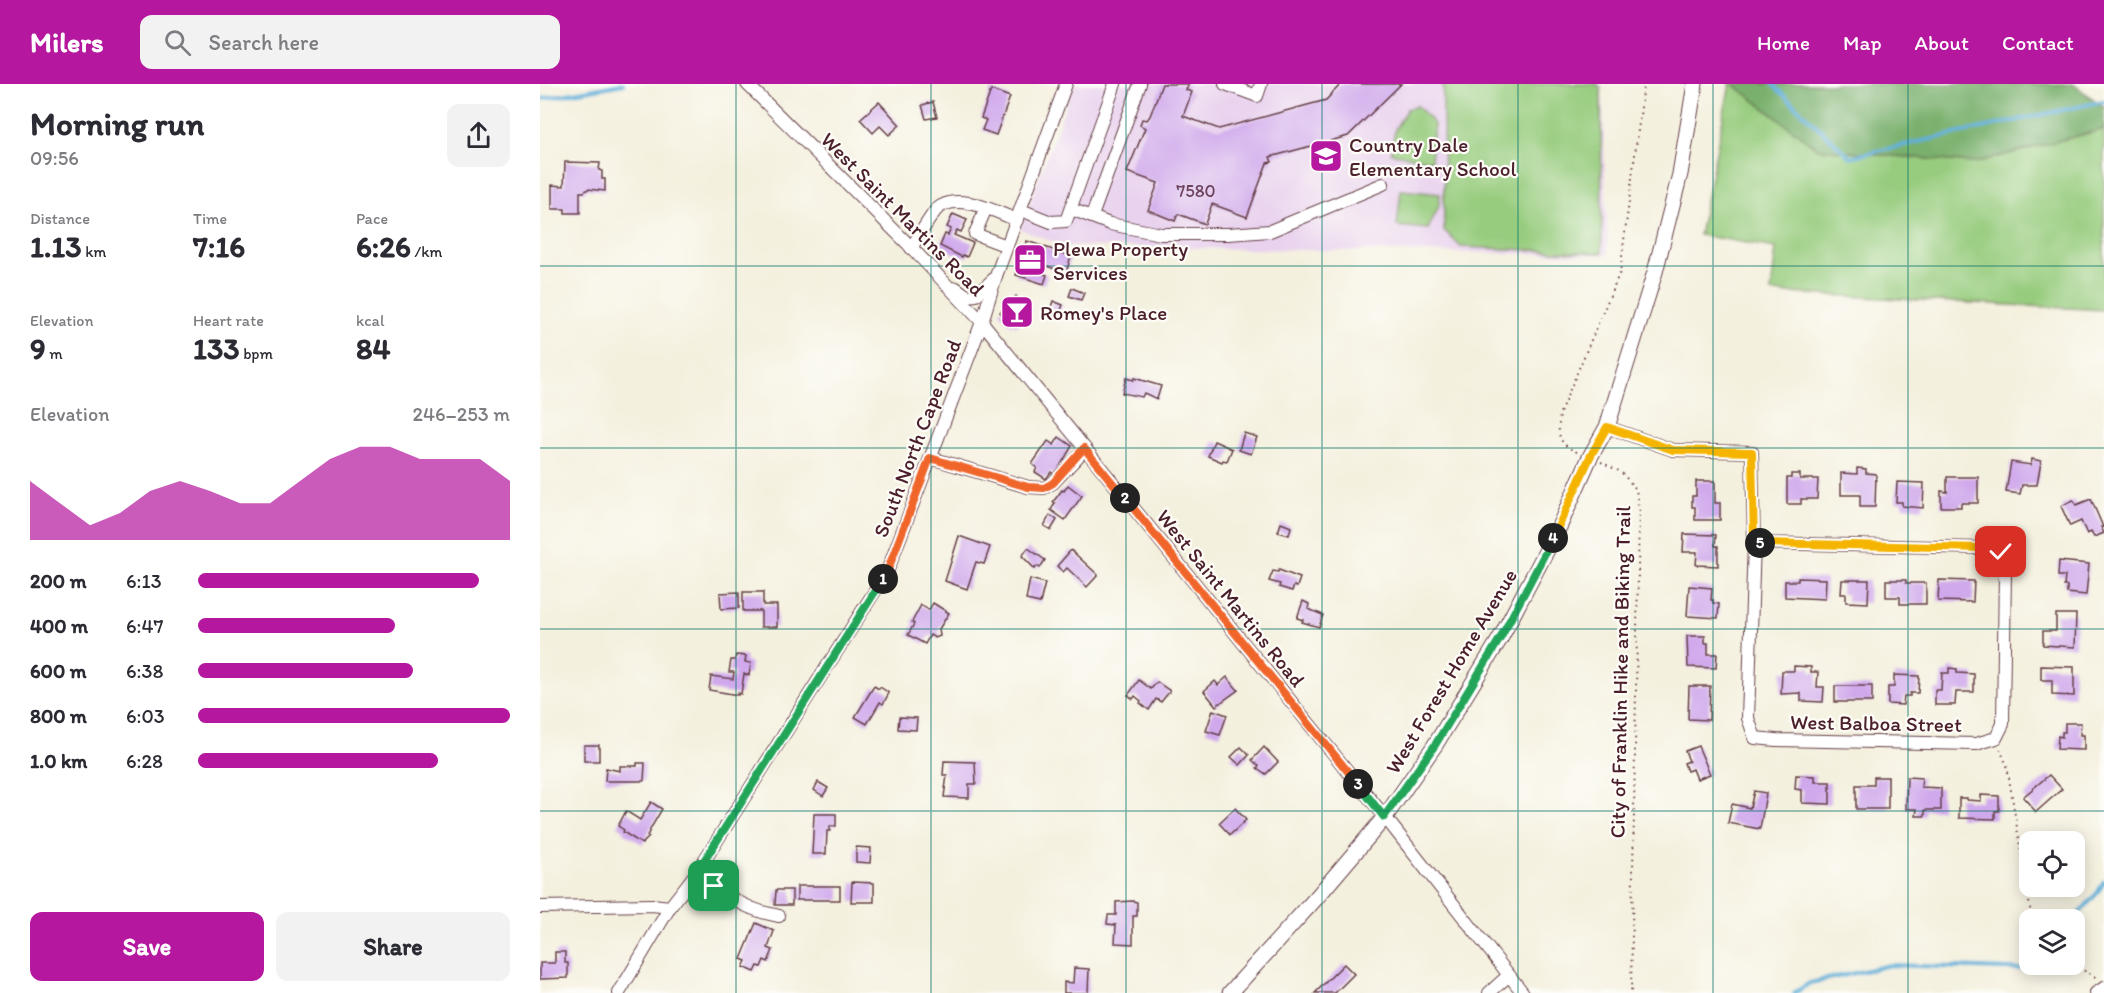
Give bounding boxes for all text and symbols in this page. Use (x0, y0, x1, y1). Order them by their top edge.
search box (140, 15, 560, 69)
text: Milers (30, 25, 104, 59)
icon: search (161, 26, 194, 59)
text: Search here (209, 29, 319, 56)
text: Home (1757, 30, 1810, 55)
text: Map (1843, 30, 1882, 55)
text: About (1915, 30, 1969, 55)
text: Contact (2002, 30, 2074, 55)
text: Morning run (30, 104, 205, 143)
button: share (447, 104, 510, 167)
street label: West Saint Martins Road (816, 127, 990, 301)
place label: Country Dale Elementary School (1349, 132, 1517, 181)
school or university icon: Country Dale Elementary School (1308, 138, 1344, 174)
text: 09:56 (30, 146, 79, 170)
house number: 7580 (1176, 180, 1216, 202)
text: Distance (30, 209, 90, 228)
text: Time (193, 209, 227, 228)
text: Pace (356, 209, 388, 228)
text: 1.13 (30, 228, 82, 265)
text: 7:16 (193, 228, 245, 265)
text: 6:26 (356, 228, 411, 265)
place label: Plewa Property Services (1053, 236, 1188, 285)
text: km (82, 242, 106, 261)
text: /km (411, 242, 442, 261)
office icon: Plewa Property Services (1012, 242, 1048, 278)
bar icon: Romey's Place (999, 294, 1035, 330)
place label: Romey's Place (1040, 300, 1167, 325)
text: Elevation (30, 311, 94, 330)
text: Heart rate (193, 311, 264, 330)
text: kcal (356, 311, 384, 330)
text: 9 (30, 330, 46, 367)
text: 133 (193, 330, 240, 367)
text: 84 (356, 330, 390, 367)
street label: South North Cape Road (868, 335, 966, 541)
text: m (46, 344, 63, 363)
text: bpm (240, 344, 273, 363)
text: Elevation (30, 402, 109, 426)
text: 246–253 m (412, 402, 510, 426)
pin: 2 (1110, 483, 1140, 513)
text: 2 (1121, 488, 1129, 507)
street label: West Saint Martins Road (1152, 504, 1311, 692)
street label: City of Franklin Hike and Biking Trail (1605, 505, 1635, 839)
pin: 4 (1538, 523, 1568, 553)
pin (1975, 526, 2026, 577)
text: 4 (1548, 528, 1558, 547)
pin: 5 (1745, 528, 1775, 558)
text: 5 (1756, 533, 1764, 552)
icon: check (1984, 535, 2017, 568)
pin: 1 (868, 564, 898, 594)
street label: West Forest Home Avenue (1380, 564, 1522, 778)
text: 200 m (30, 569, 86, 593)
text: 6:13 (126, 569, 162, 593)
text: 1 (879, 569, 887, 588)
text: 400 m (30, 614, 88, 638)
text: 6:47 (126, 614, 163, 638)
text: 600 m (30, 659, 87, 683)
text: 6:38 (126, 659, 163, 683)
text: 800 m (30, 704, 87, 728)
text: 6:03 (126, 704, 165, 728)
street label: West Balboa Street (1790, 709, 1962, 737)
text: 1.0 km (30, 749, 87, 773)
text: 6:28 (126, 749, 163, 773)
pin: 3 (1343, 769, 1373, 799)
text: 3 (1354, 774, 1362, 793)
map controls (2019, 831, 2085, 975)
button: locate (2019, 831, 2085, 897)
pin (688, 860, 739, 911)
icon: arrive (697, 869, 730, 902)
button: layers (2019, 909, 2085, 975)
button: Save (30, 912, 264, 981)
button: Share (276, 912, 510, 981)

